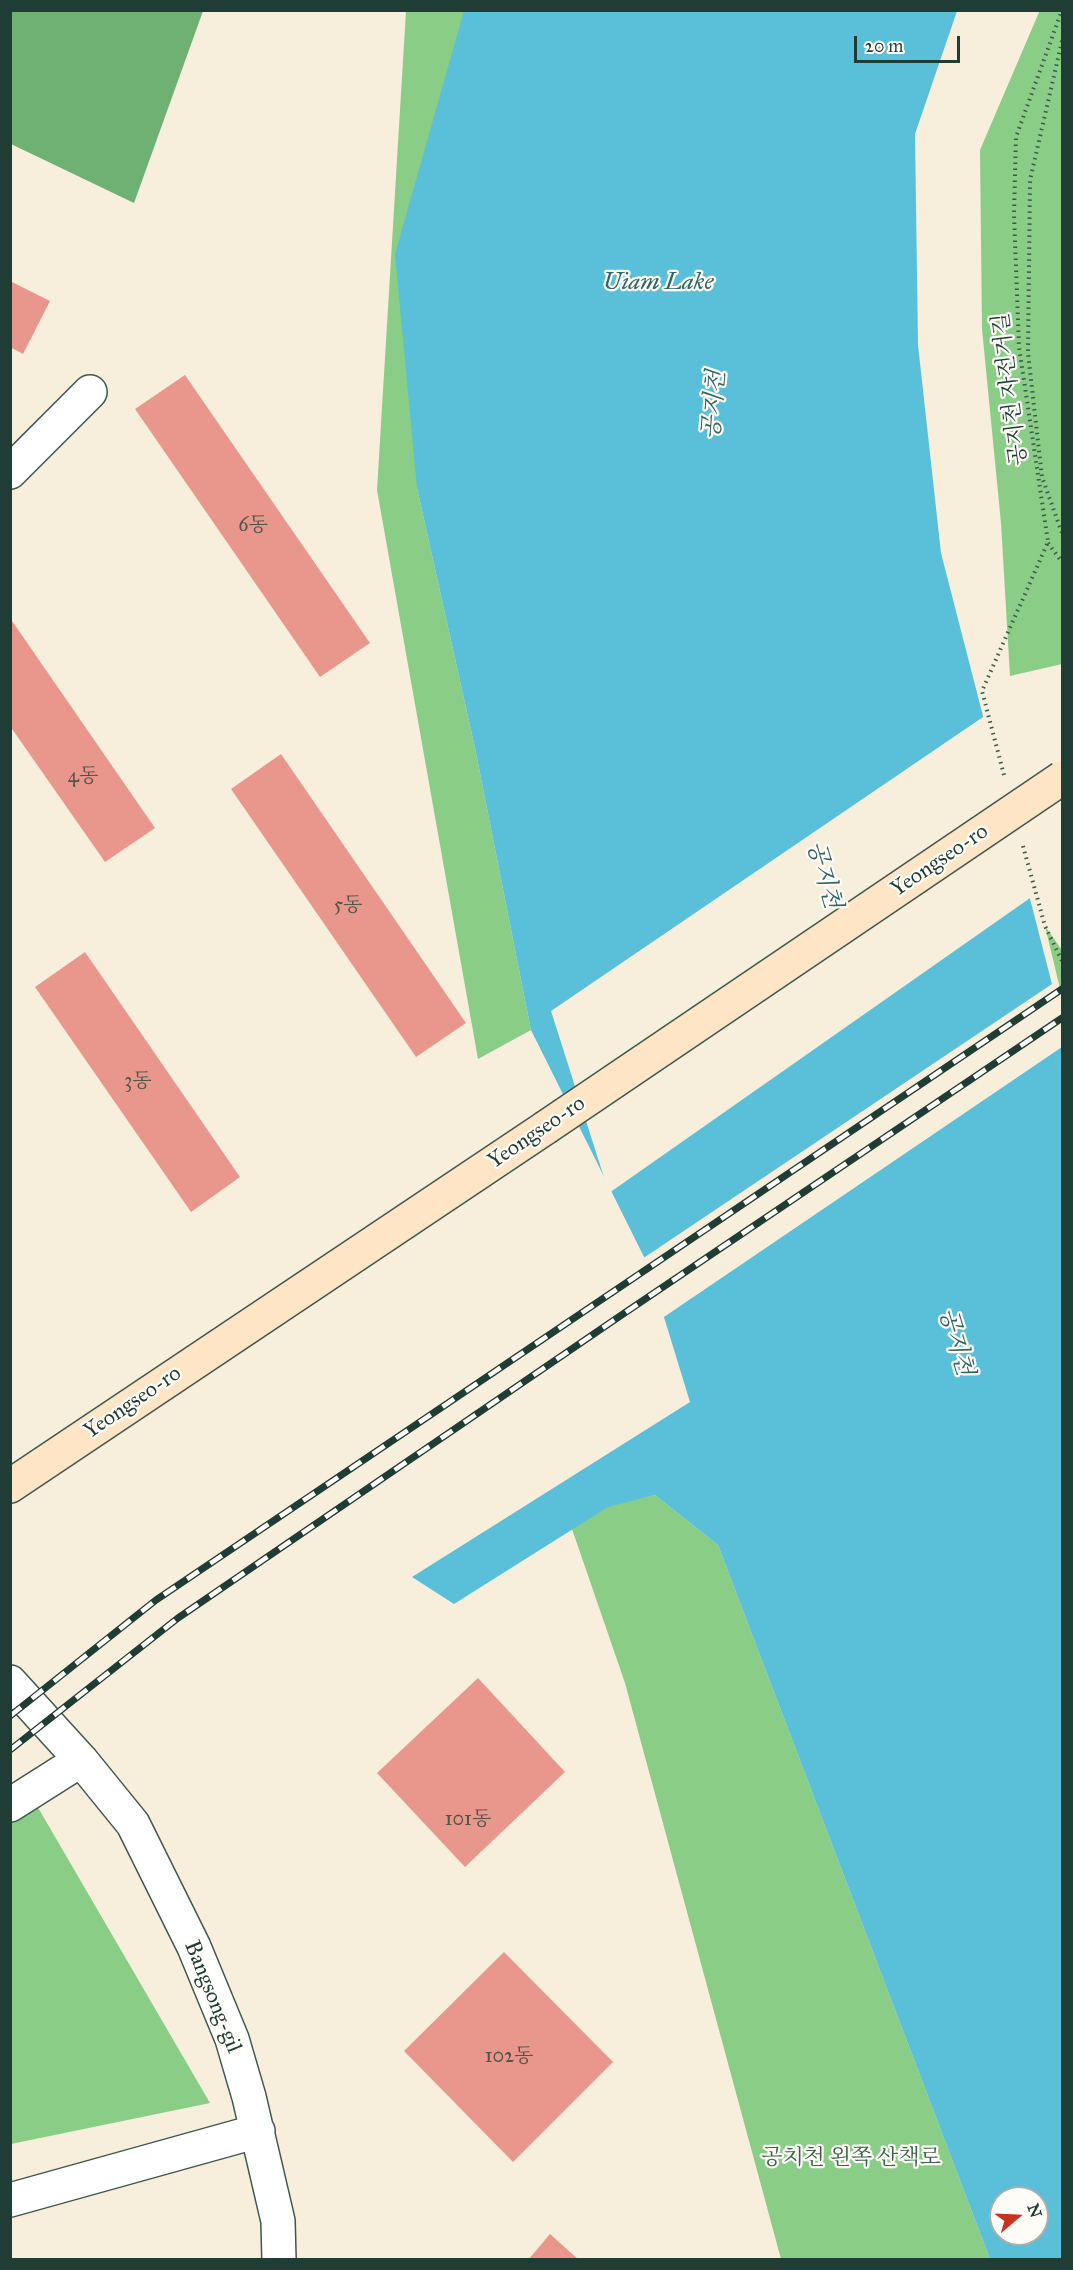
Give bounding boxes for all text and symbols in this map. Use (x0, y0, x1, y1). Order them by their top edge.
scale bar (857, 24, 964, 62)
text: 20 m (865, 35, 903, 57)
water label: Uiam Lake (603, 269, 713, 297)
street label: 공지천 자전거길 (989, 311, 1033, 467)
water label: 공지천 (698, 369, 732, 441)
house number: 6동 (238, 514, 268, 538)
house number: 4동 (68, 765, 98, 789)
street label: Yeongseo-ro (886, 819, 994, 903)
water label: 공지천 (800, 838, 846, 912)
house number: 5동 (334, 894, 362, 918)
house number: 3동 (124, 1070, 152, 1094)
street label: Yeongseo-ro (483, 1091, 591, 1175)
water label: 공지천 (932, 1305, 978, 1379)
street label: Yeongseo-ro (79, 1361, 187, 1445)
house number: 101동 (445, 1808, 491, 1832)
street label: Bangsong-gil (178, 1937, 246, 2057)
house number: 102동 (485, 2045, 533, 2069)
park label: 공치천 왼쪽 산책로 (761, 2146, 941, 2172)
north arrow (989, 2186, 1049, 2246)
text: N (1023, 2201, 1046, 2220)

